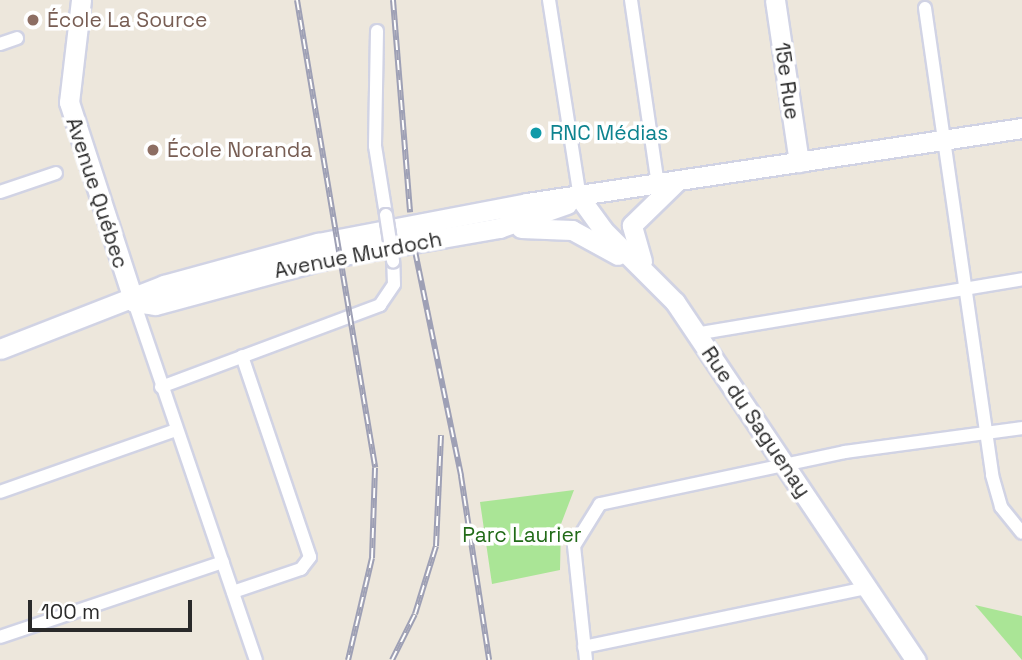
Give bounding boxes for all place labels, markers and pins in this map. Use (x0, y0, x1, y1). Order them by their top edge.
place label: École La Source (47, 7, 208, 33)
marker: École La Source (25, 12, 41, 28)
place label: RNC Médias (550, 120, 668, 146)
marker: RNC Médias (528, 125, 544, 141)
place label: École Noranda (167, 137, 312, 163)
marker: École Noranda (145, 142, 161, 158)

